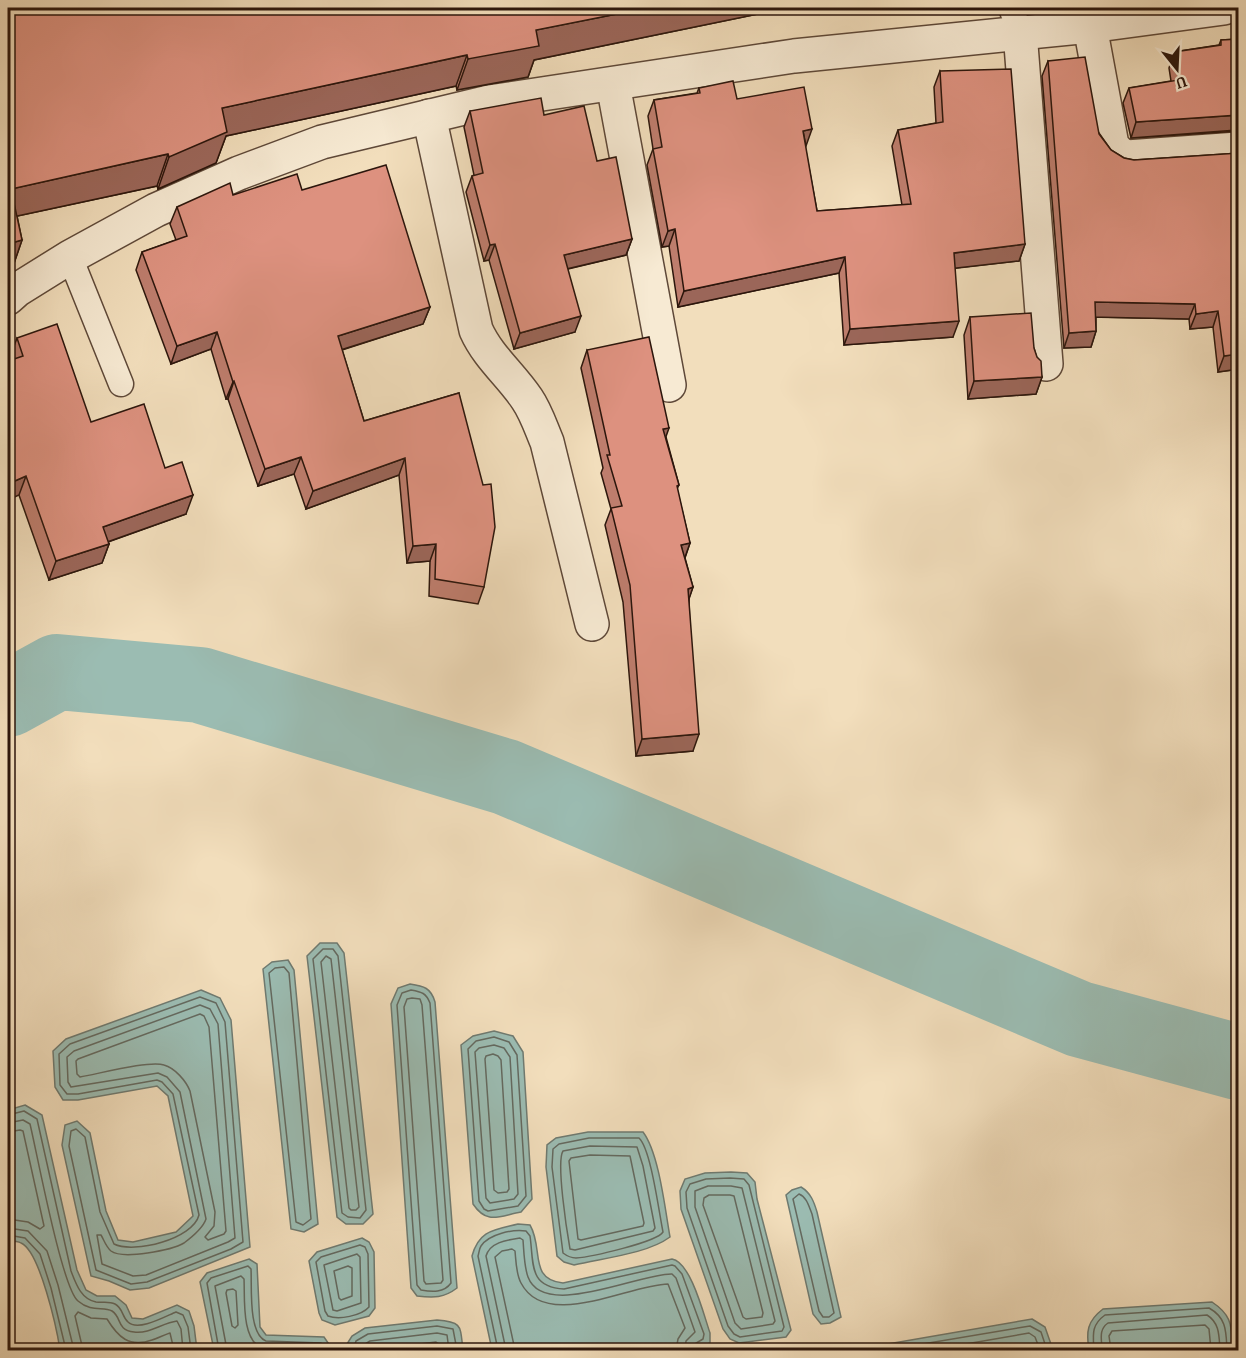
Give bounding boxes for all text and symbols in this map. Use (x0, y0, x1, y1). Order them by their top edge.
north arrow (1147, 39, 1207, 99)
text: U (1172, 70, 1190, 95)

